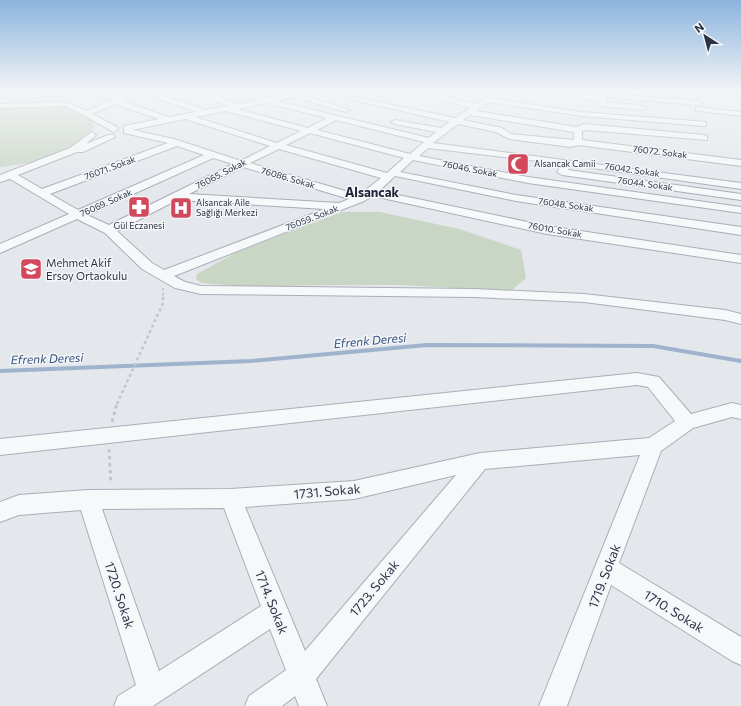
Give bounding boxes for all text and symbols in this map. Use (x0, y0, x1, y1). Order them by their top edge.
north arrow (685, 16, 725, 56)
text: N (692, 20, 706, 35)
street label: 76072. Sokak (632, 143, 688, 160)
mosque icon: Alsancak Camii (505, 151, 531, 177)
street label: 76071. Sokak (83, 153, 137, 182)
street label: 76065. Sokak (194, 156, 248, 191)
street label: 76046. Sokak (442, 158, 499, 179)
place label: Alsancak Camii (534, 158, 596, 169)
street label: 76042. Sokak (604, 160, 660, 179)
street label: 76086. Sokak (260, 165, 317, 191)
street label: 76044. Sokak (617, 174, 674, 193)
district label: Alsancak (345, 184, 399, 200)
street label: 76069. Sokak (78, 186, 134, 219)
pharmacy icon: Gül Eczanesi (126, 194, 152, 220)
hospital icon: Alsancak Aile Sağlığı Merkezi (168, 195, 194, 221)
street label: 76048. Sokak (538, 195, 595, 214)
place label: Alsancak Aile Sağlığı Merkezi (196, 197, 258, 218)
street label: 76059. Sokak (284, 202, 340, 233)
street label: 76010. Sokak (527, 219, 583, 240)
place label: Gül Eczanesi (114, 220, 164, 231)
school or university icon: Mehmet Akif Ersoy Ortaokulu (18, 256, 44, 282)
place label: Mehmet Akif Ersoy Ortaokulu (46, 256, 127, 282)
water label: Efrenk Deresi (333, 330, 408, 350)
water label: Efrenk Deresi (10, 350, 85, 366)
street label: 1731. Sokak (293, 480, 361, 502)
street label: 1719. Sokak (584, 542, 624, 610)
street label: 1723. Sokak (346, 557, 402, 619)
street label: 1720. Sokak (102, 559, 138, 631)
street label: 1714. Sokak (252, 568, 292, 636)
street label: 1710. Sokak (641, 586, 707, 636)

